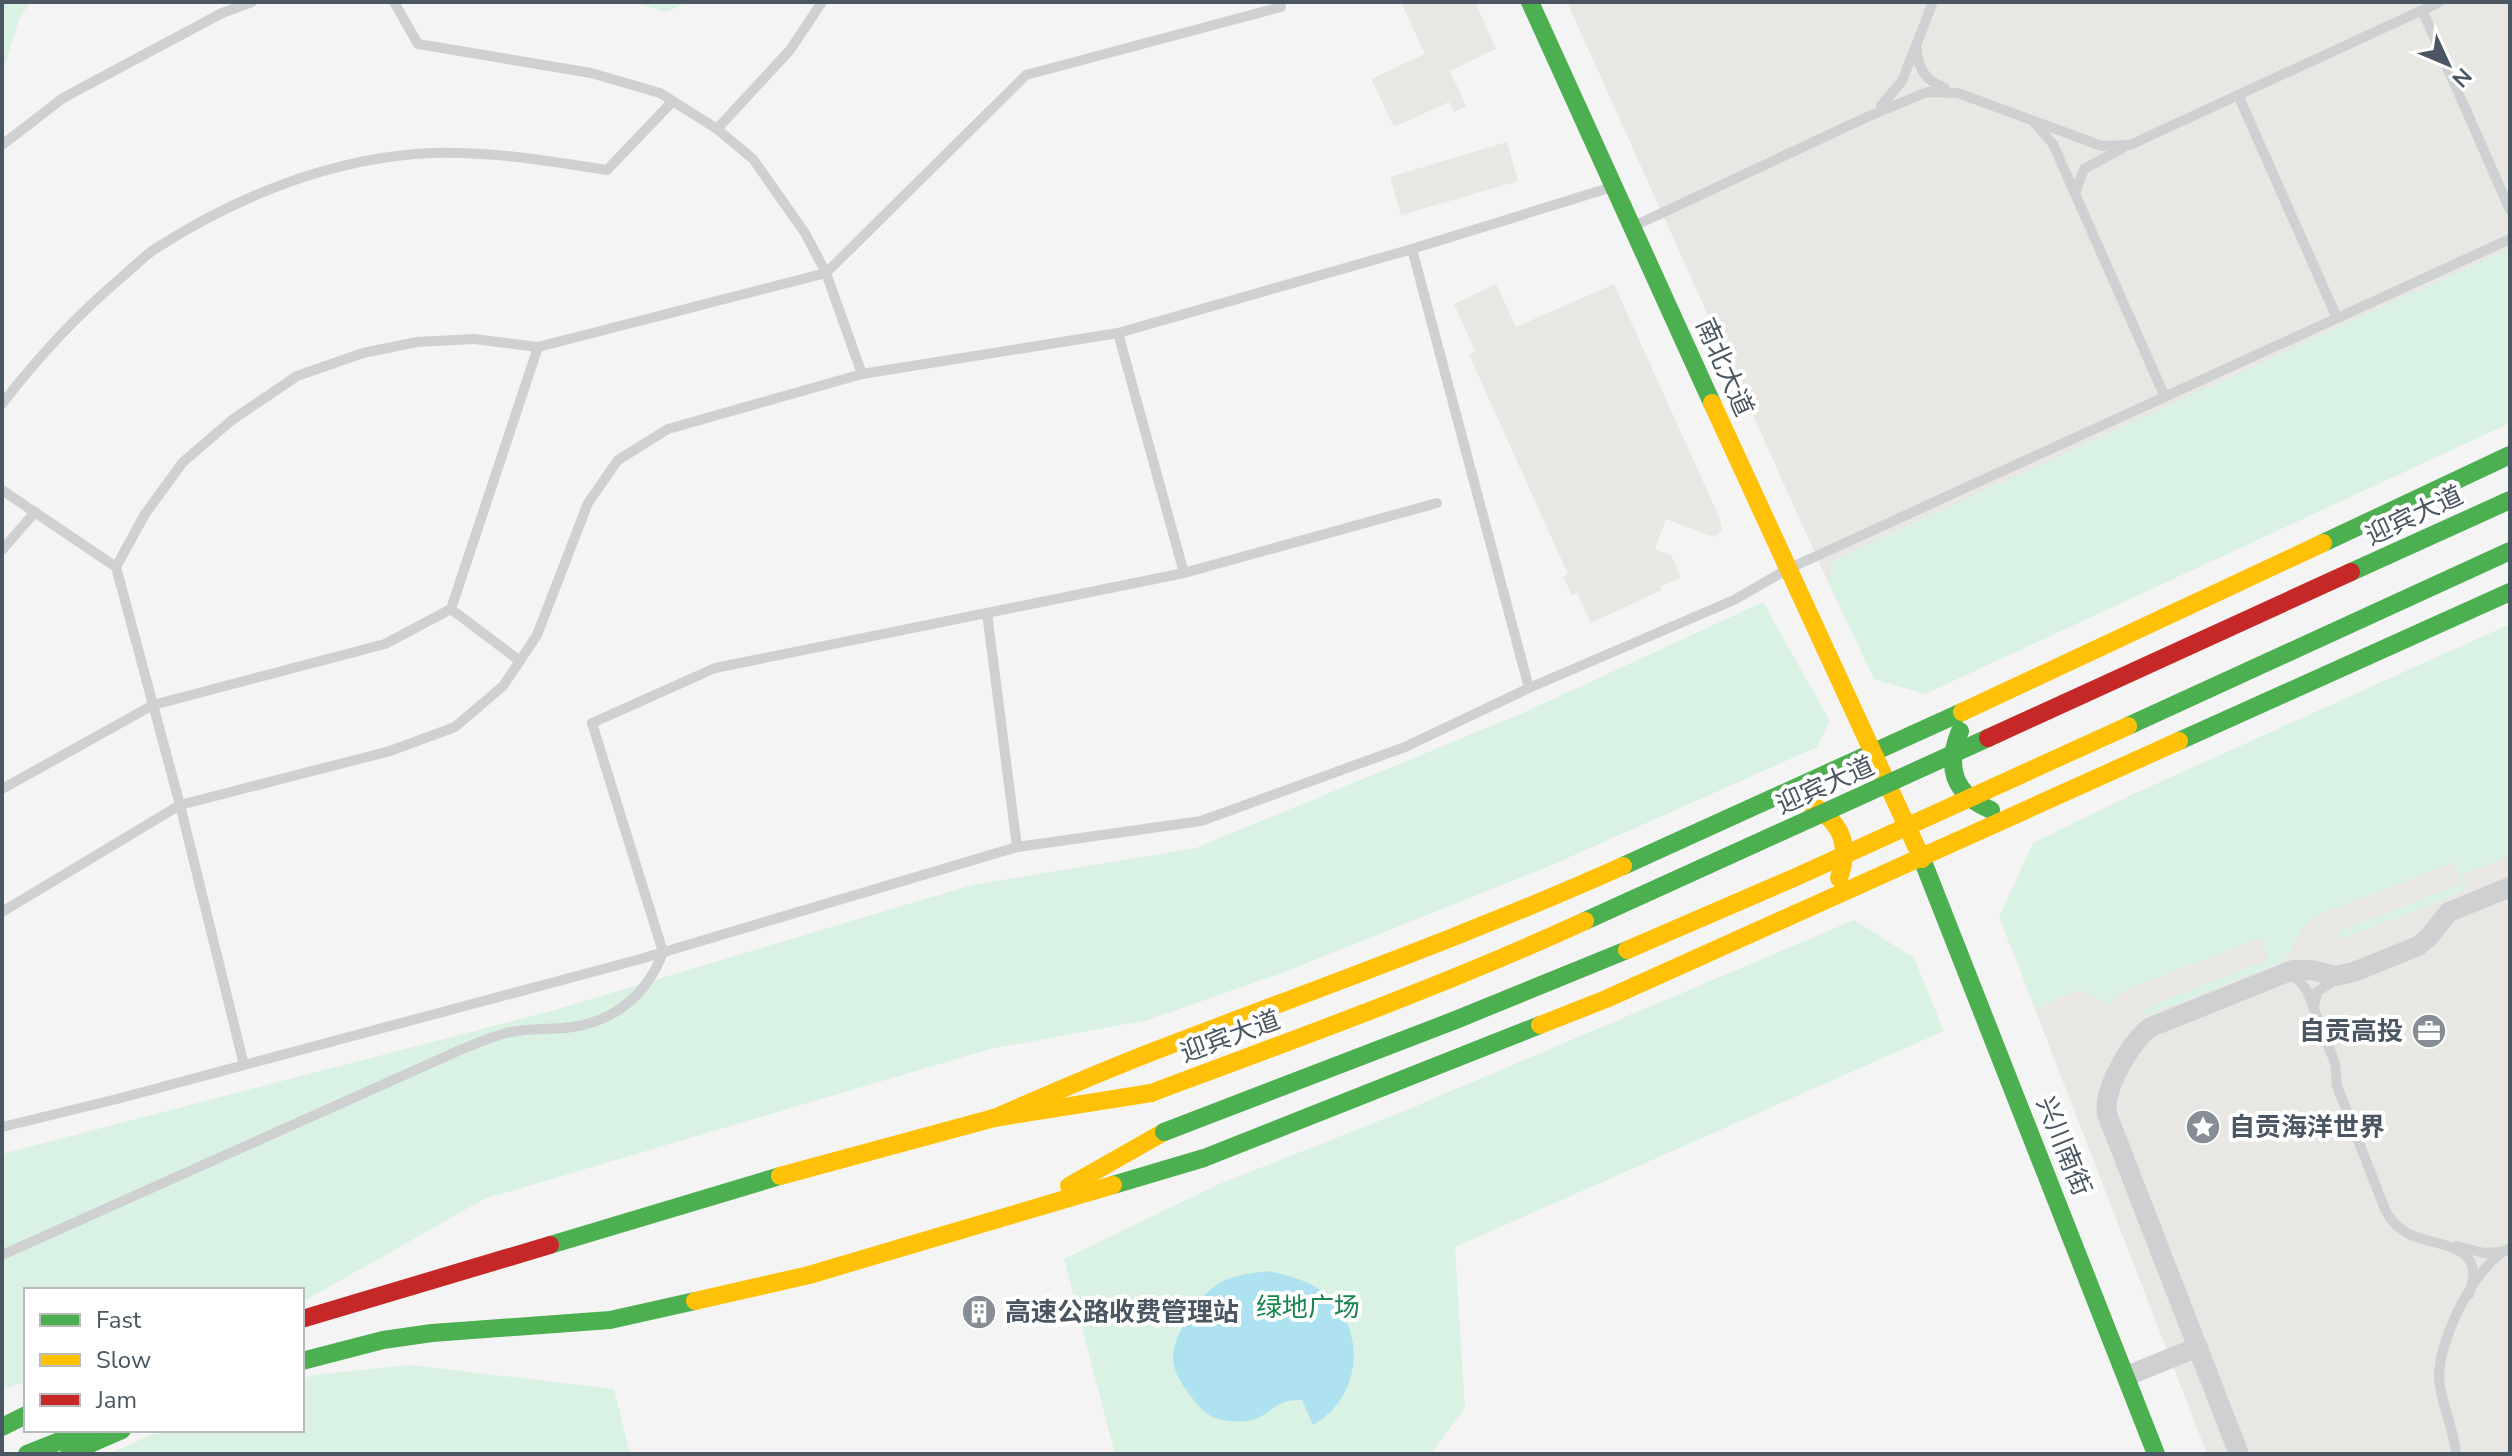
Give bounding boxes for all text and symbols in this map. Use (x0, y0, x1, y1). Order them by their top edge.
north arrow (2408, 24, 2488, 104)
text: N (2445, 61, 2478, 94)
street label: 南北大道 (1687, 313, 1762, 422)
street label: 迎宾大道 (2360, 478, 2469, 553)
street label: 迎宾大道 (1771, 748, 1880, 823)
street label: 迎宾大道 (1175, 1002, 1285, 1071)
office icon: 自贡高投 (2410, 1012, 2448, 1050)
place label: 自贡高投 (2299, 1014, 2403, 1049)
street label: 兴川南街 (2028, 1091, 2099, 1201)
place icon: 自贡海洋世界 (2184, 1108, 2222, 1146)
place label: 自贡海洋世界 (2229, 1110, 2385, 1145)
legend (24, 1288, 304, 1432)
park label: 绿地广场 (1256, 1290, 1360, 1325)
building icon: 高速公路收费管理站 (960, 1293, 998, 1331)
place label: 高速公路收费管理站 (1005, 1295, 1239, 1330)
text: Fast (96, 1304, 142, 1336)
text: Slow (96, 1344, 151, 1376)
text: Jam (95, 1384, 137, 1416)

